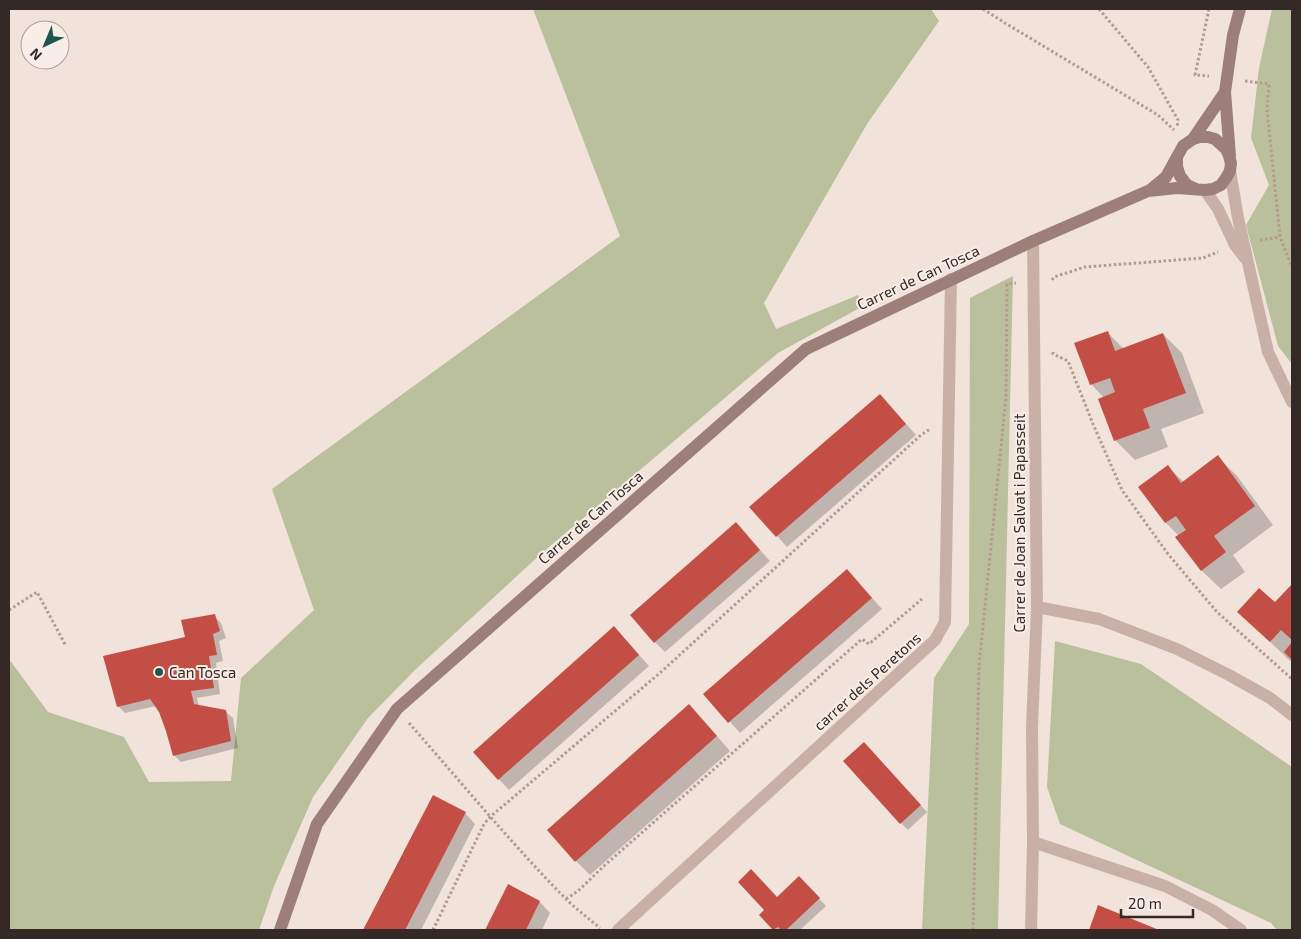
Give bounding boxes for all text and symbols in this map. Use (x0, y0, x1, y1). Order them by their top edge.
north arrow (20, 20, 70, 70)
text: N (26, 45, 45, 64)
street label: Carrer de Can Tosca (854, 241, 982, 313)
street label: Carrer de Joan Salvat i Papasseit (1010, 413, 1028, 633)
street label: Carrer de Can Tosca (534, 467, 646, 567)
street label: carrer dels Peretons (810, 628, 924, 734)
place label: Can Tosca (169, 663, 236, 681)
marker: Can Tosca (153, 666, 165, 678)
scale bar (1121, 886, 1194, 918)
text: 20 m (1128, 894, 1162, 912)

